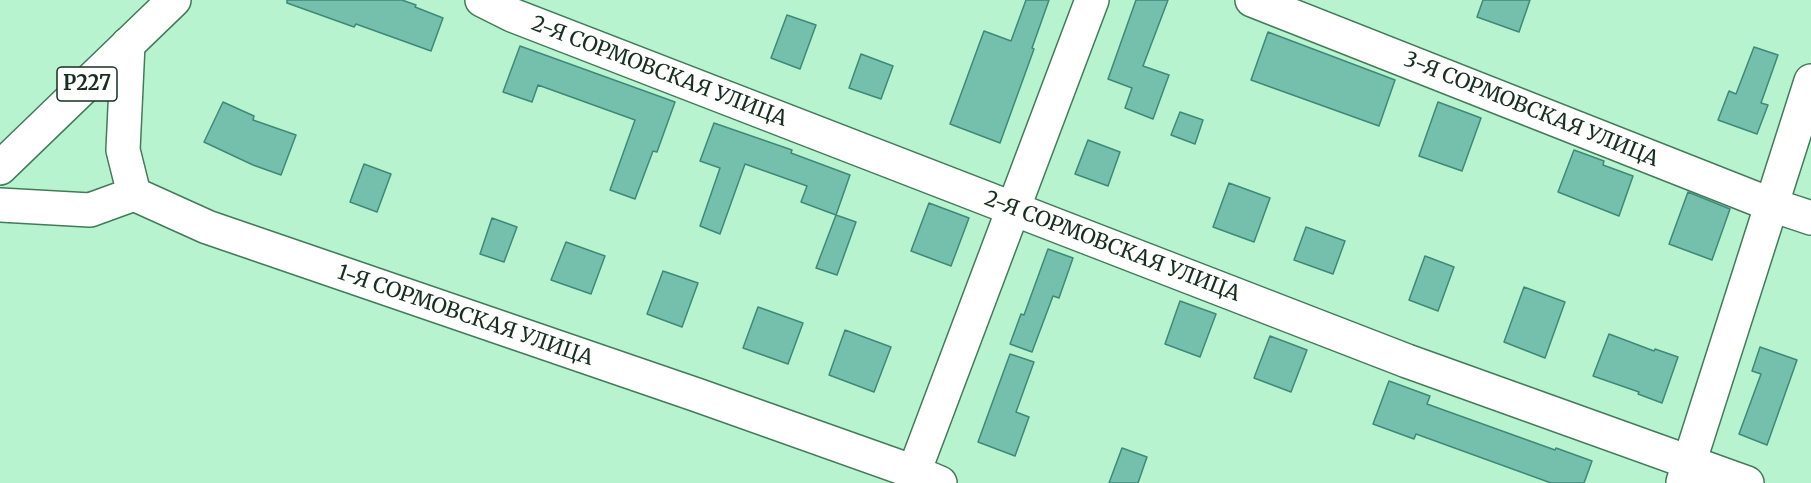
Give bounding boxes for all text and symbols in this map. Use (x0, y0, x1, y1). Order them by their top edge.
street label: 2-Я СОРМОВСКАЯ УЛИЦА (528, 12, 790, 132)
street label: 3-Я СОРМОВСКАЯ УЛИЦА (1400, 47, 1662, 173)
road number: Р227 (57, 67, 117, 101)
street label: 2-Я СОРМОВСКАЯ УЛИЦА (981, 187, 1243, 307)
street label: 1-Я СОРМОВСКАЯ УЛИЦА (334, 260, 596, 372)

